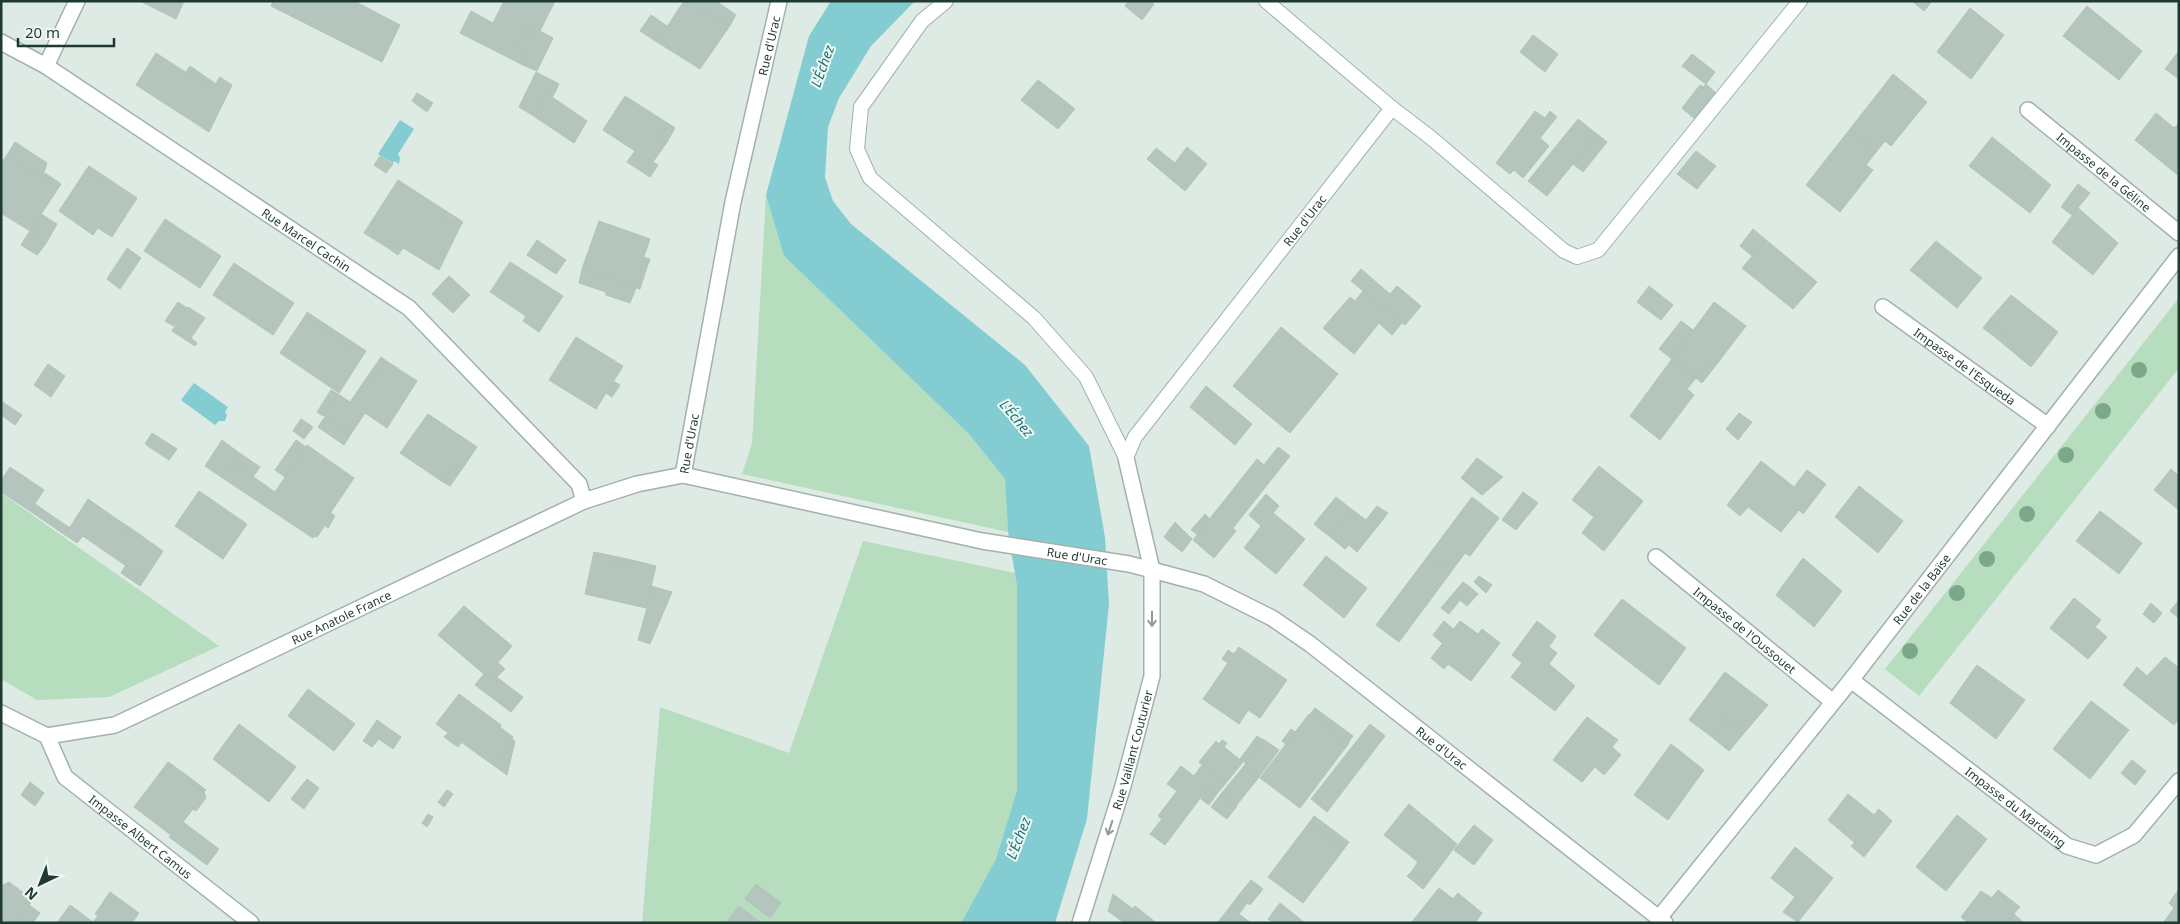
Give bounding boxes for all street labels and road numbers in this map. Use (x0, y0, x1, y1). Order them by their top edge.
street label: Rue d'Urac (754, 14, 784, 77)
street label: Impasse de la Géline (2053, 128, 2155, 216)
street label: Rue d'Urac (1279, 191, 1330, 249)
street label: Rue Marcel Cachin (258, 204, 354, 276)
street label: Impasse de l'Esqueda (1910, 323, 2019, 409)
street label: Rue d'Urac (675, 412, 703, 475)
street label: Rue d'Urac (1046, 543, 1109, 569)
street label: Rue de la Baïse (1889, 550, 1954, 628)
street label: Impasse de l'Oussouet (1690, 583, 1800, 677)
street label: Rue Anatole France (288, 586, 394, 648)
street label: Rue Vaillant Couturier (1108, 688, 1156, 812)
street label: Rue d'Urac (1413, 722, 1471, 773)
street label: Impasse du Mardaing (1962, 762, 2070, 851)
street label: Impasse Albert Camus (86, 791, 196, 882)

